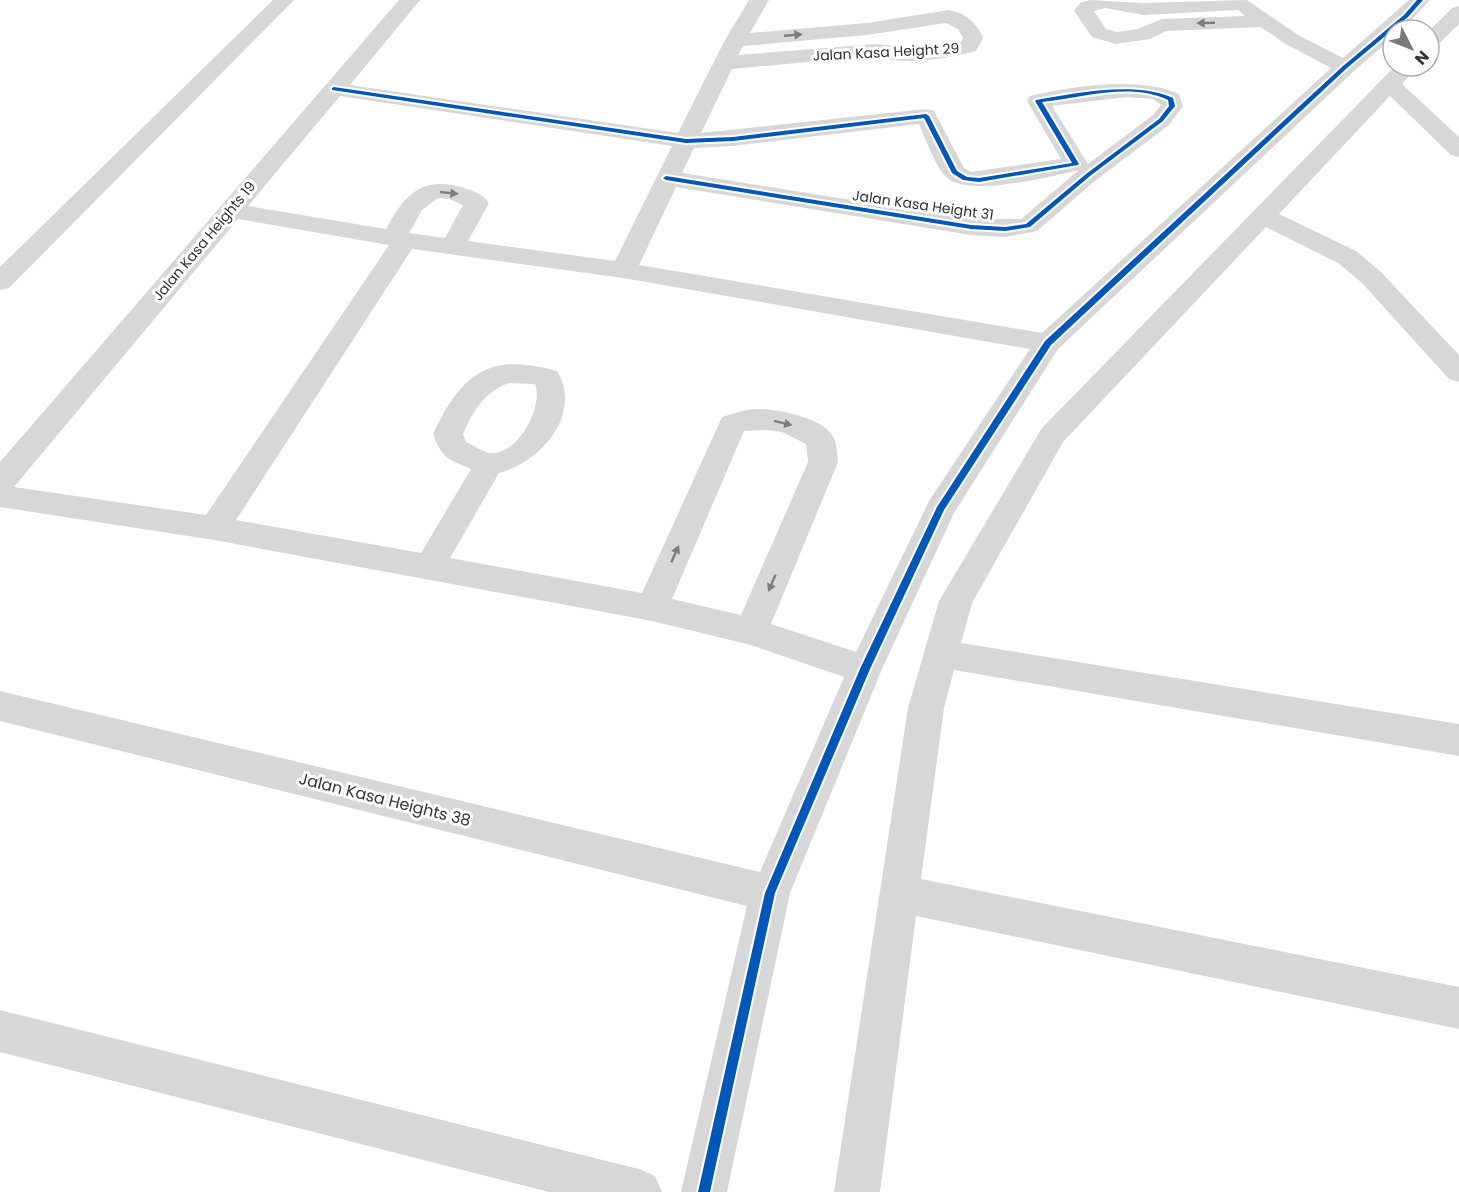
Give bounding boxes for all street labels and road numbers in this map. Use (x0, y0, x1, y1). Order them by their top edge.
street label: Jalan Kasa Height 29 (812, 38, 960, 66)
street label: Jalan Kasa Heights 19 (148, 177, 260, 305)
street label: Jalan Kasa Height 31 (851, 185, 995, 225)
street label: Jalan Kasa Heights 38 (297, 767, 473, 832)

